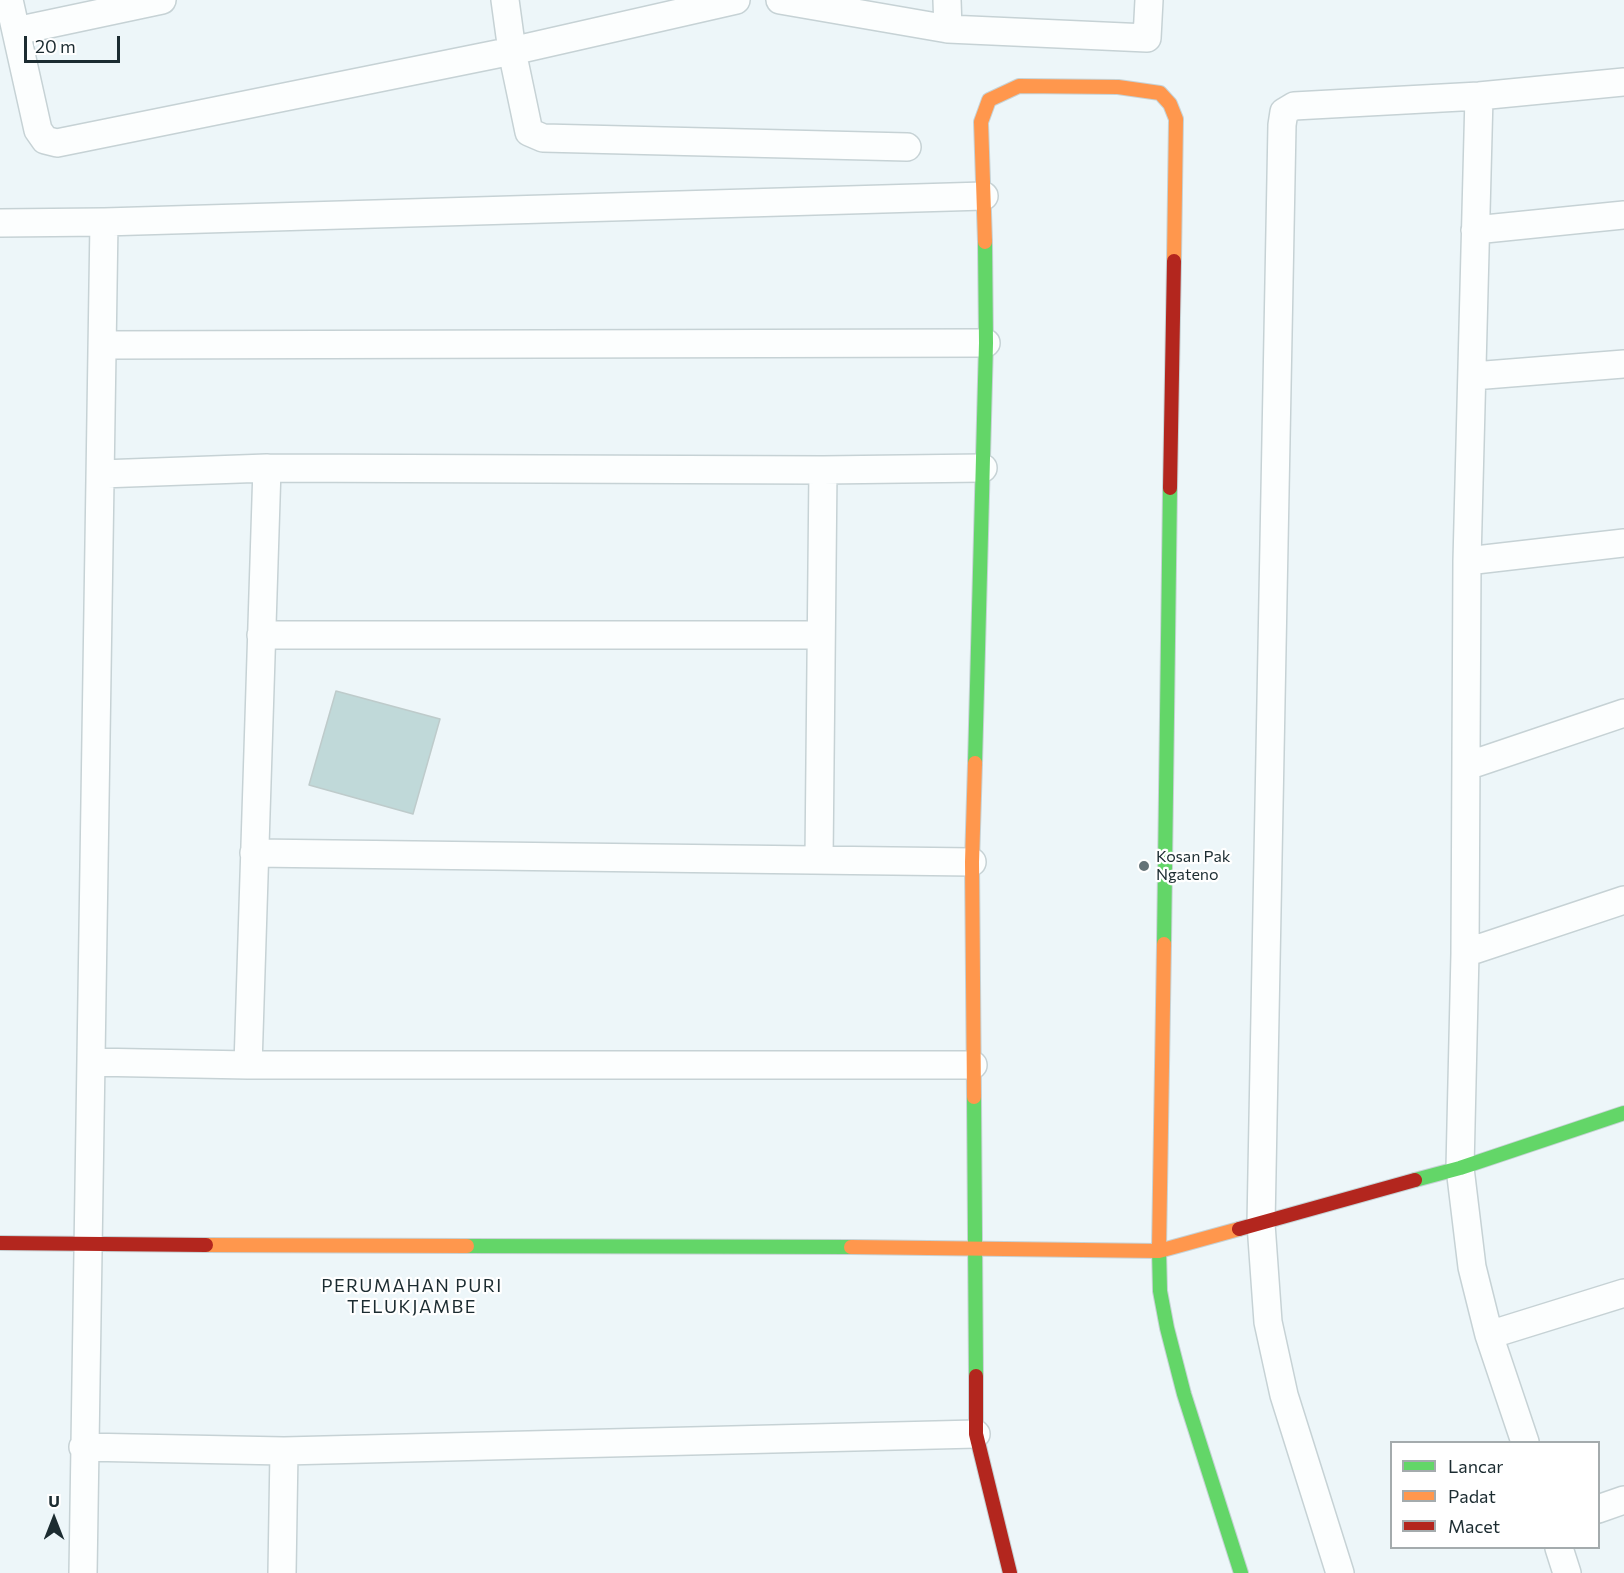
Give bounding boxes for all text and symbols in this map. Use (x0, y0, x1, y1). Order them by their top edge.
scale bar (27, 24, 123, 62)
text: 20 m (35, 35, 76, 57)
place label: Kosan Pak Ngateno (1156, 847, 1231, 885)
marker: Kosan Pak Ngateno (1137, 859, 1151, 873)
district label: PERUMAHAN PURI TELUKJAMBE (321, 1275, 503, 1318)
legend (1390, 1441, 1600, 1549)
text: Lancar (1448, 1455, 1504, 1477)
text: Padat (1448, 1485, 1496, 1507)
north arrow (24, 1489, 84, 1549)
text: U (48, 1491, 60, 1510)
text: Macet (1448, 1515, 1500, 1537)

